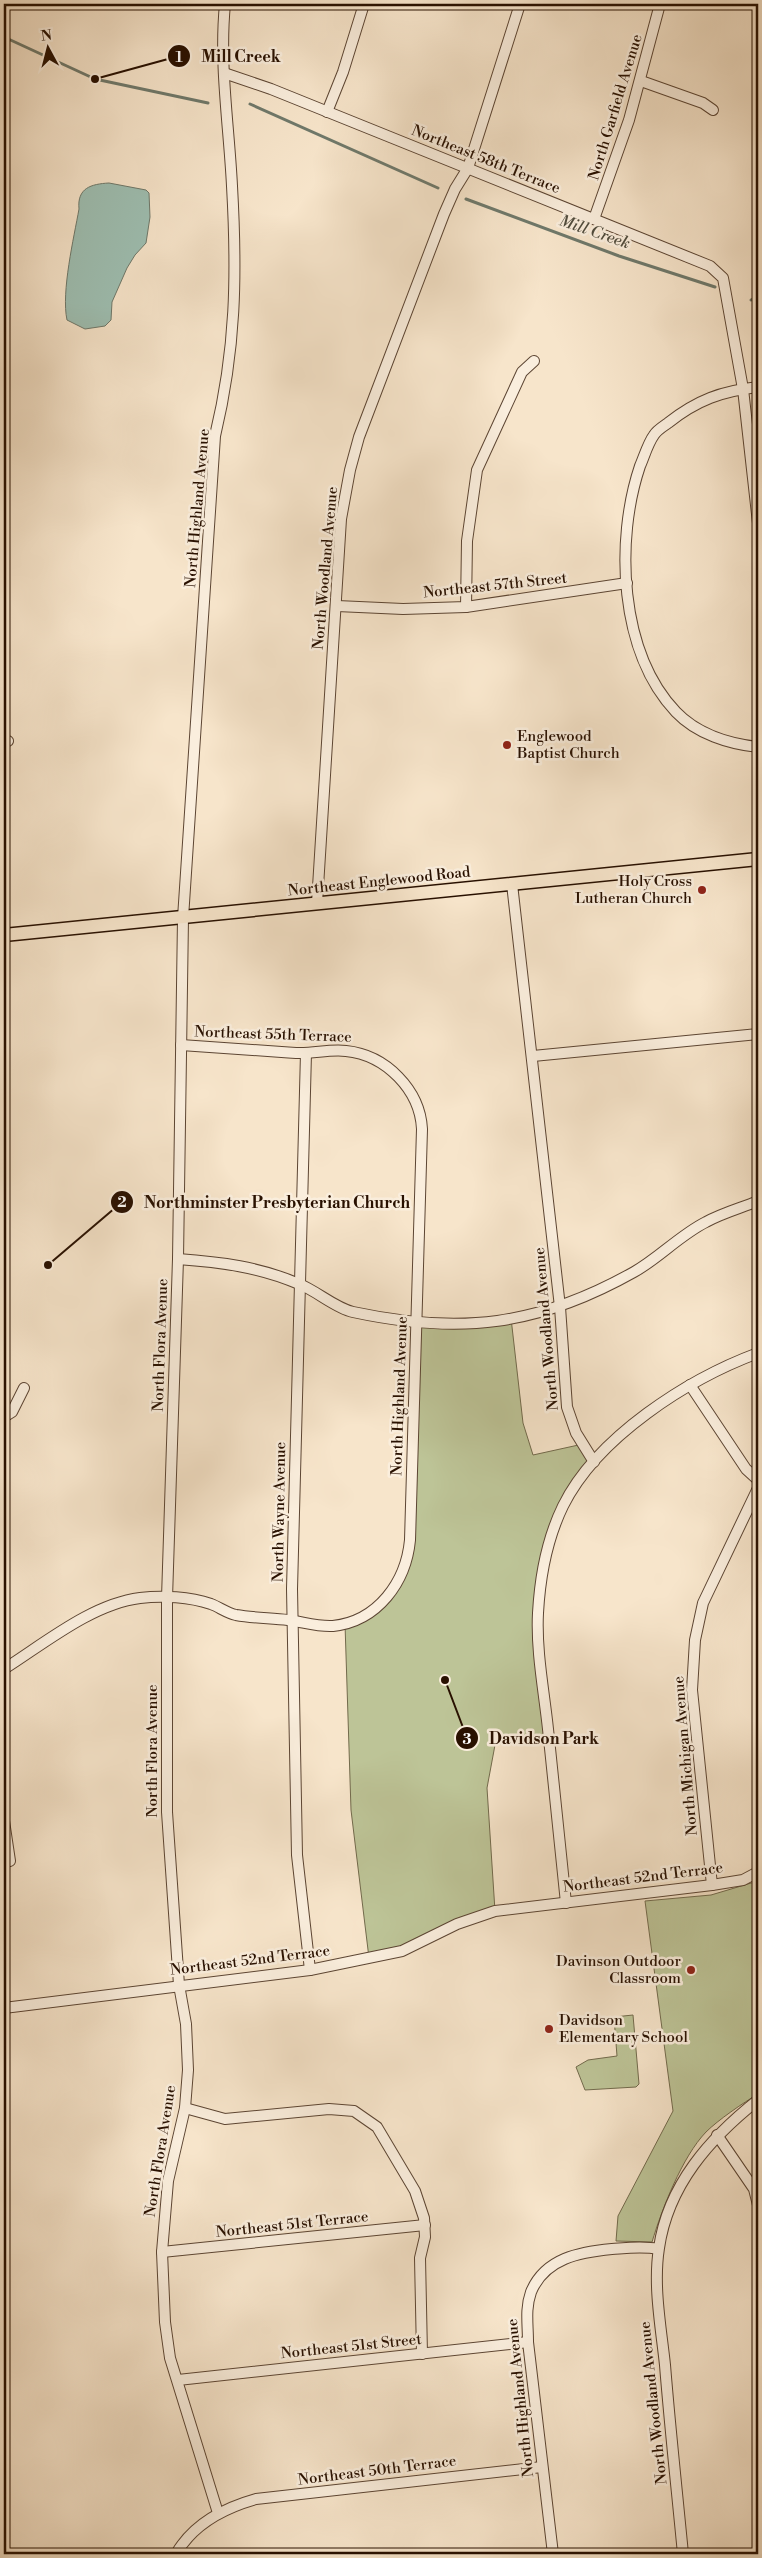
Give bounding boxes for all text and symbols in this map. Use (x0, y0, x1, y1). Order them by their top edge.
north arrow (22, 22, 72, 72)
text: N (40, 26, 53, 46)
street label: North Garfield Avenue (584, 32, 647, 182)
callout: Mill Creek (167, 41, 291, 72)
text: Mill Creek (201, 47, 282, 67)
text: 1 (175, 48, 183, 67)
street label: Northeast 58th Terrace (409, 121, 563, 198)
water label: Mill Creek (557, 211, 633, 253)
street label: North Highland Avenue (181, 428, 214, 588)
street label: North Woodland Avenue (309, 486, 342, 650)
street label: Northeast 57th Street (422, 568, 569, 602)
place label: Englewood Baptist Church (516, 727, 620, 763)
marker: Englewood Baptist Church (501, 739, 513, 751)
street label: Northeast Englewood Road (287, 862, 472, 901)
place label: Holy Cross Lutheran Church (575, 872, 692, 908)
marker: Holy Cross Lutheran Church (696, 884, 708, 896)
street label: Northeast 55th Terrace (194, 1022, 352, 1047)
callout: Northminster Presbyterian Church (109, 1186, 421, 1217)
text: 2 (117, 1193, 127, 1212)
text: Northminster Presbyterian Church (144, 1193, 410, 1213)
street label: North Woodland Avenue (530, 1247, 563, 1411)
street label: North Flora Avenue (149, 1278, 172, 1412)
street label: North Highland Avenue (387, 1316, 412, 1476)
street label: North Wayne Avenue (269, 1442, 290, 1582)
street label: North Michigan Avenue (669, 1675, 702, 1837)
street label: North Flora Avenue (143, 1684, 162, 1818)
callout: Davidson Park (454, 1723, 609, 1754)
text: Davidson Park (489, 1729, 600, 1749)
text: 3 (462, 1730, 472, 1749)
street label: Northeast 52nd Terrace (562, 1858, 724, 1897)
street label: Northeast 52nd Terrace (169, 1941, 331, 1980)
place label: Davinson Outdoor Classroom (556, 1952, 682, 1988)
marker: Davinson Outdoor Classroom (685, 1964, 697, 1976)
place label: Davidson Elementary School (559, 2011, 688, 2047)
marker: Davidson Elementary School (543, 2023, 555, 2035)
street label: North Flora Avenue (141, 2084, 180, 2218)
street label: Northeast 51st Terrace (215, 2207, 369, 2242)
street label: North Highland Avenue (503, 2318, 538, 2478)
street label: North Woodland Avenue (635, 2320, 672, 2485)
street label: Northeast 51st Street (280, 2330, 423, 2363)
street label: Northeast 50th Terrace (297, 2451, 457, 2490)

